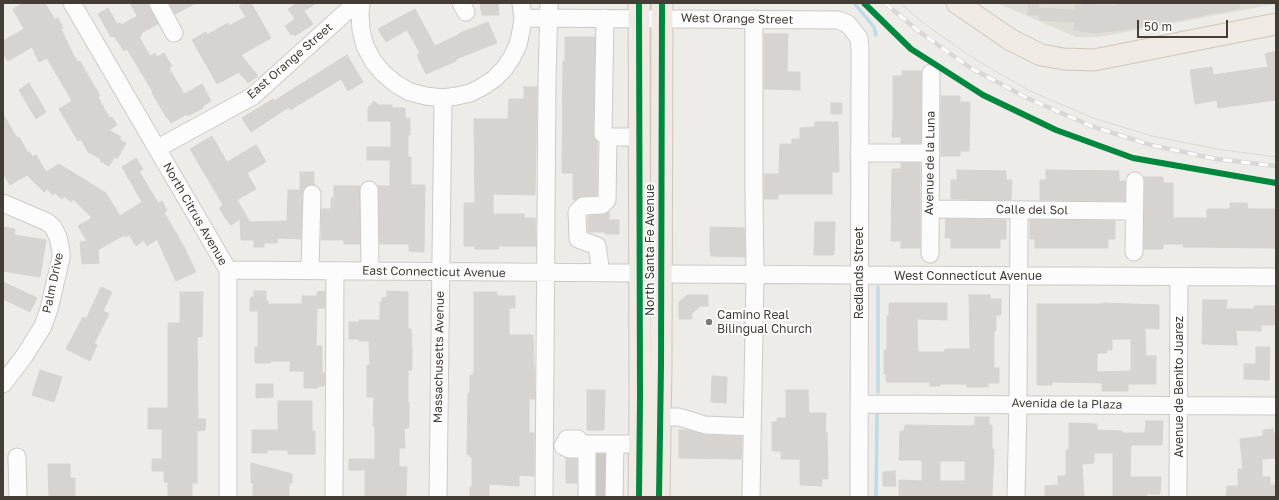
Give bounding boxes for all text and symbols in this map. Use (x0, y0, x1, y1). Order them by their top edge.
street label: West Orange Street (681, 11, 793, 27)
scale bar (1139, 12, 1230, 38)
text: 50 m (1144, 19, 1172, 34)
street label: East Orange Street (244, 20, 336, 102)
street label: Avenue de la Luna (922, 111, 938, 215)
street label: North Citrus Avenue (160, 160, 230, 268)
street label: North Santa Fe Avenue (643, 184, 657, 316)
street label: Calle del Sol (996, 202, 1068, 218)
street label: Redlands Street (852, 227, 866, 319)
street label: Palm Drive (40, 251, 66, 315)
street label: East Connecticut Avenue (362, 264, 506, 280)
street label: West Connecticut Avenue (894, 269, 1042, 283)
street label: Massachusetts Avenue (431, 291, 447, 423)
place label: Camino Real Bilingual Church (717, 308, 812, 336)
street label: Avenue de Benito Juarez (1172, 316, 1186, 458)
marker: Camino Real Bilingual Church (704, 317, 714, 327)
street label: Avenida de la Plaza (1011, 396, 1123, 412)

